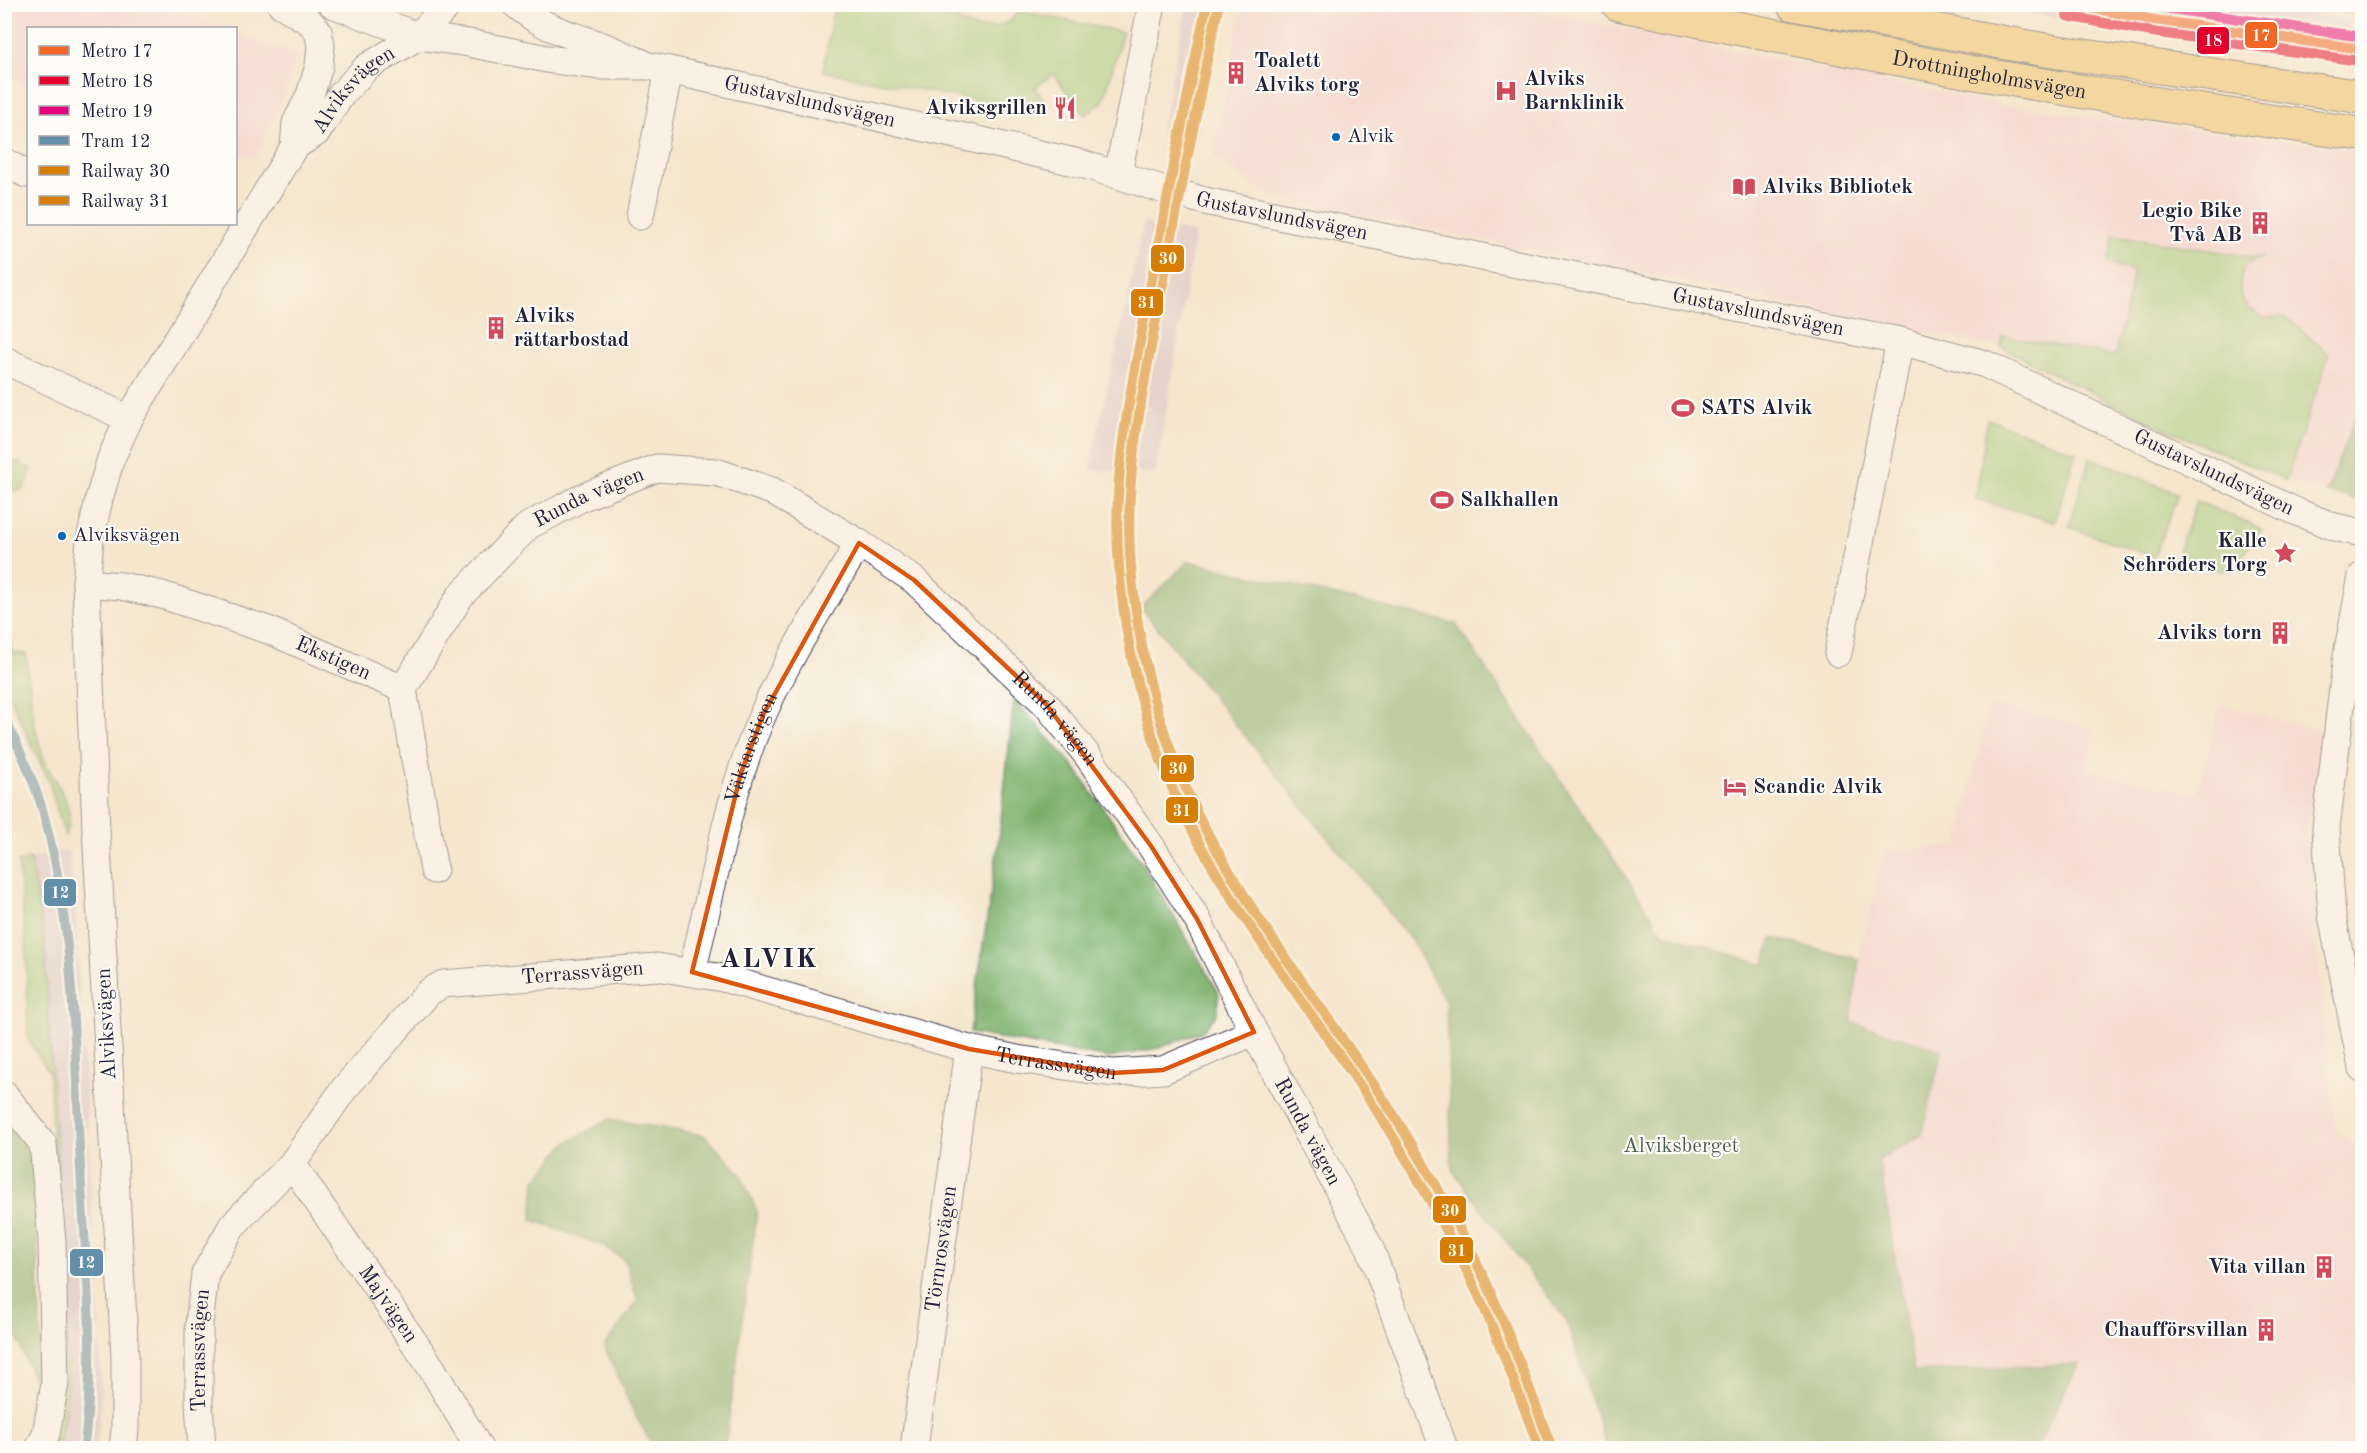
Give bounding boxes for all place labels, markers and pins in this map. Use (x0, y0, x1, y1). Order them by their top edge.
place label: Toalett Alviks torg (1254, 51, 1360, 96)
building icon: Toalett Alviks torg (1223, 60, 1249, 86)
place label: Alviks Barnklinik (1524, 69, 1625, 114)
hospital icon: Alviks Barnklinik (1493, 78, 1519, 104)
restaurant icon: Alviksgrillen (1052, 95, 1078, 121)
place label: Alviksgrillen (925, 98, 1047, 119)
place label: Alvik (1347, 127, 1394, 147)
marker: Alvik (1330, 131, 1342, 143)
library icon: Alviks Bibliotek (1731, 174, 1757, 200)
place label: Alviks Bibliotek (1762, 177, 1913, 198)
place label: Legio Bike Två AB (2141, 201, 2242, 246)
building icon: Legio Bike Två AB (2247, 210, 2273, 236)
place label: Alviks rättarbostad (514, 306, 629, 351)
building icon: Alviks rättarbostad (483, 315, 509, 341)
sports icon: SATS Alvik (1670, 395, 1696, 421)
place label: SATS Alvik (1701, 398, 1813, 419)
sports icon: Salkhallen (1429, 487, 1455, 513)
place label: Salkhallen (1460, 490, 1559, 511)
place label: Alviksvägen (73, 526, 180, 546)
marker: Alviksvägen (56, 530, 68, 542)
place label: Kalle Schröders Torg (2122, 531, 2267, 576)
place icon: Kalle Schröders Torg (2272, 540, 2298, 566)
building icon: Alviks torn (2267, 620, 2293, 646)
place label: Alviks torn (2157, 623, 2262, 644)
hotel icon: Scandic Alvik (1722, 774, 1748, 800)
place label: Scandic Alvik (1753, 777, 1883, 798)
building icon: Vita villan (2311, 1254, 2337, 1280)
place label: Vita villan (2208, 1257, 2306, 1278)
building icon: Chaufförsvillan (2253, 1317, 2279, 1343)
place label: Chaufförsvillan (2104, 1320, 2248, 1341)

